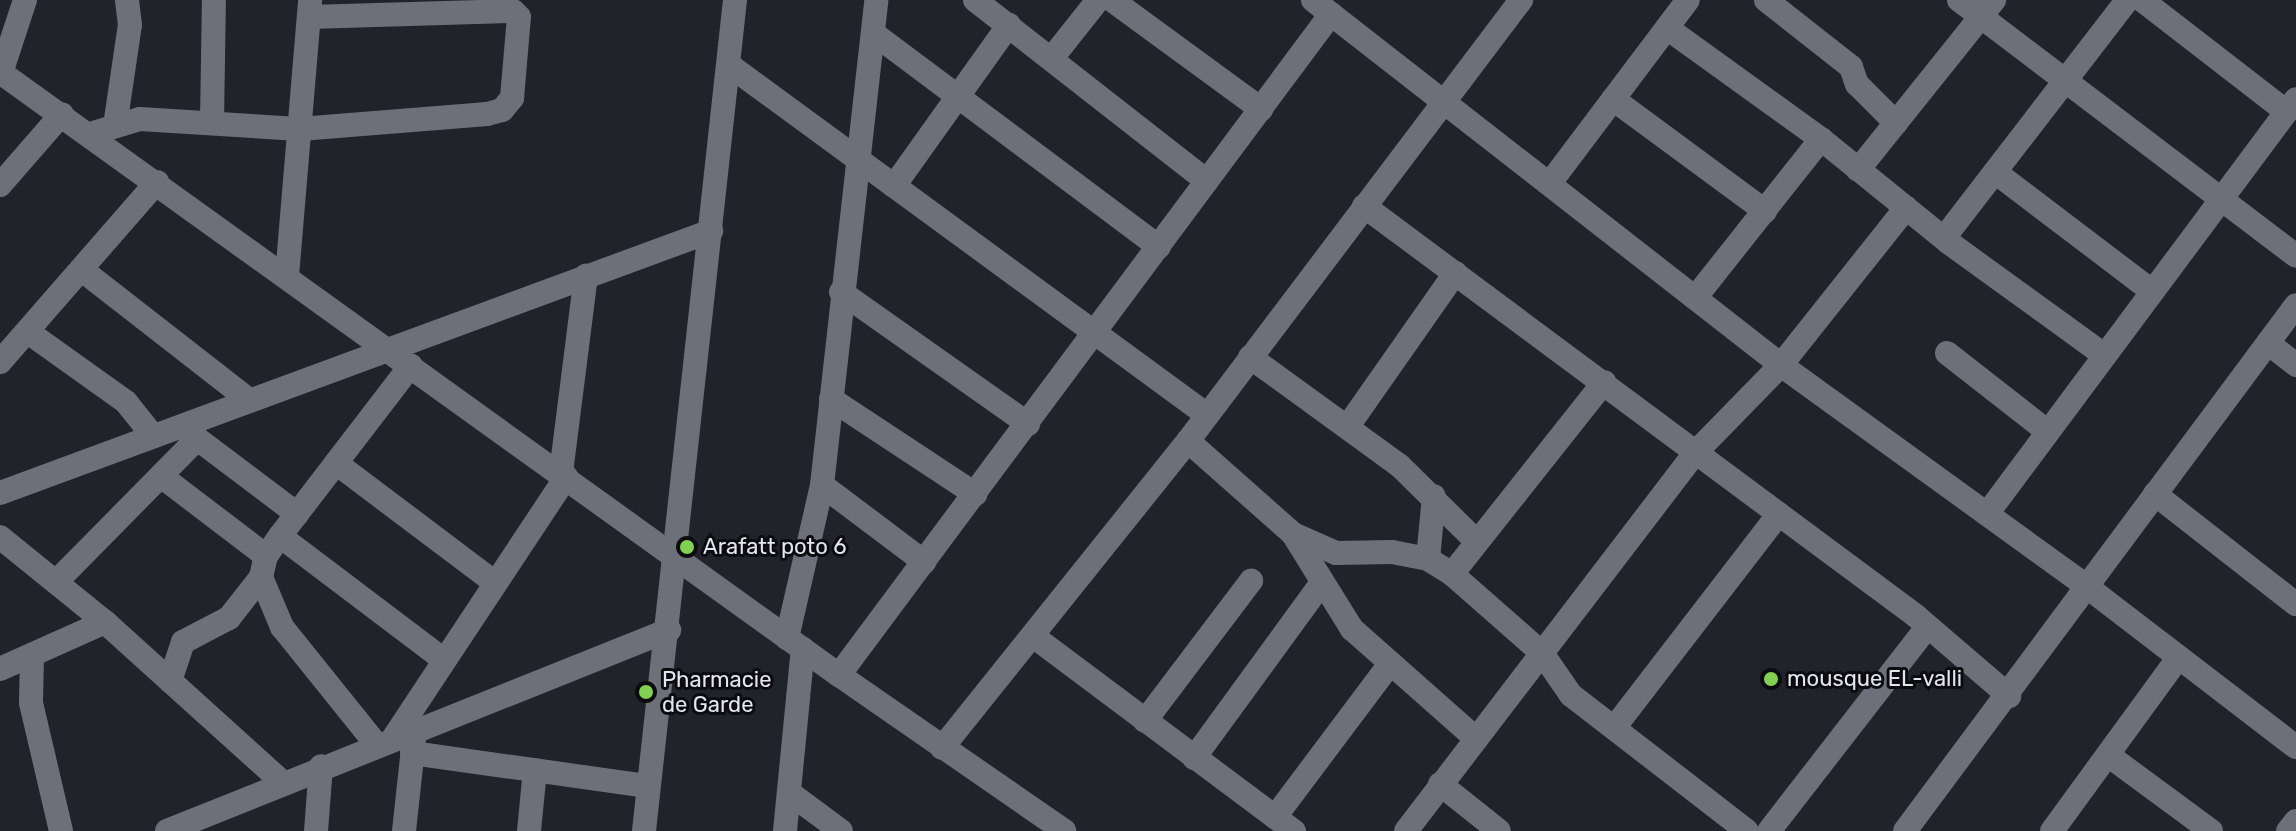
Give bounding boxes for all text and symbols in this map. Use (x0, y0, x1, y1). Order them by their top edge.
place label: Arafatt poto 6 (703, 534, 846, 560)
marker: Arafatt poto 6 (678, 538, 696, 556)
place label: Pharmacie de Garde (662, 666, 772, 718)
place label: mousque EL-valli (1787, 666, 1962, 692)
marker: mousque EL-valli (1762, 670, 1780, 688)
marker: Pharmacie de Garde (637, 683, 655, 701)

